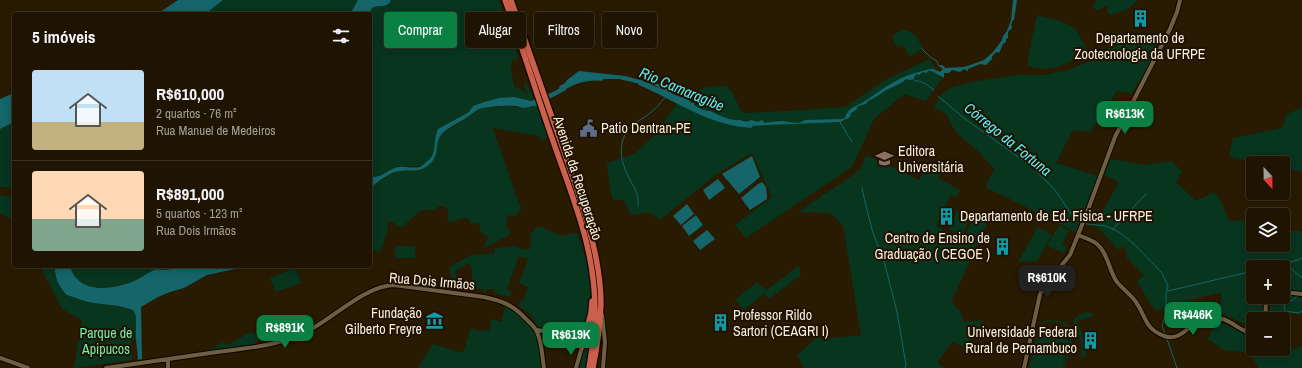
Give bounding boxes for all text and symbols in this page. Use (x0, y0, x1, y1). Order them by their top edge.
building icon: Departamento de Zootecnologia da UFRPE (1130, 8, 1150, 28)
chip: Comprar (384, 12, 457, 48)
chip: Alugar (465, 12, 526, 48)
chip: Filtros (534, 12, 594, 48)
chip: Novo (602, 12, 657, 48)
text: 5 imóveis (32, 25, 96, 48)
icon: filters (330, 25, 352, 47)
place label: Departamento de Zootecnologia da UFRPE (1075, 29, 1205, 63)
water label: Rio Camaragibe (636, 62, 728, 116)
text: R$610,000 (156, 82, 224, 105)
icon: home (64, 86, 112, 134)
water label: Córrego da Fortuna (960, 97, 1056, 181)
pin: R$613K (1092, 101, 1158, 135)
text: 2 quartos · 76 m² (156, 105, 237, 122)
text: R$613K (1105, 105, 1145, 122)
street label: Avenida da Recuperação (549, 113, 607, 242)
public building icon: Patio Dentran-PE (578, 118, 598, 138)
place label: Patio Dentran-PE (601, 119, 691, 137)
text: Rua Manuel de Medeiros (156, 122, 276, 139)
place label: Editora Universitária (898, 142, 964, 176)
school or university icon: Editora Universitária (875, 149, 895, 169)
north arrow (1246, 156, 1290, 200)
map controls (1246, 156, 1290, 356)
text: R$891,000 (156, 182, 224, 205)
icon: home (64, 187, 112, 235)
text: 5 quartos · 123 m² (156, 205, 243, 222)
building icon: Departamento de Ed. Física - UFRPE (937, 206, 957, 226)
place label: Departamento de Ed. Física - UFRPE (960, 207, 1153, 225)
button: layers (1246, 208, 1290, 252)
text: Rua Dois Irmãos (156, 222, 236, 239)
place label: Centro de Ensino de Graduação ( CEGOE ) (875, 229, 990, 263)
building icon: Centro de Ensino de Graduação ( CEGOE ) (993, 236, 1013, 256)
button: + (1246, 260, 1290, 304)
pin: R$610K (1014, 265, 1080, 299)
street label: Rua Dois Irmãos (388, 268, 476, 294)
text: R$610K (1027, 269, 1067, 286)
pin: R$446K (1160, 302, 1226, 336)
place label: Fundação Gilberto Freyre (345, 304, 422, 338)
place label: Professor Rildo Sartori (CEAGRI I) (733, 306, 829, 340)
text: R$446K (1173, 306, 1213, 323)
museum icon: Fundação Gilberto Freyre (425, 311, 445, 331)
button: − (1246, 312, 1290, 356)
building icon: Professor Rildo Sartori (CEAGRI I) (710, 313, 730, 333)
pin: R$891K (252, 315, 318, 349)
text: R$891K (265, 319, 305, 336)
pin: R$619K (538, 322, 604, 356)
place label: Universidade Federal Rural de Pernambuco (965, 323, 1077, 357)
park label: Parque de Apipucos (80, 324, 132, 358)
text: R$619K (551, 326, 591, 343)
building icon: Universidade Federal Rural de Pernambuco (1080, 330, 1100, 350)

